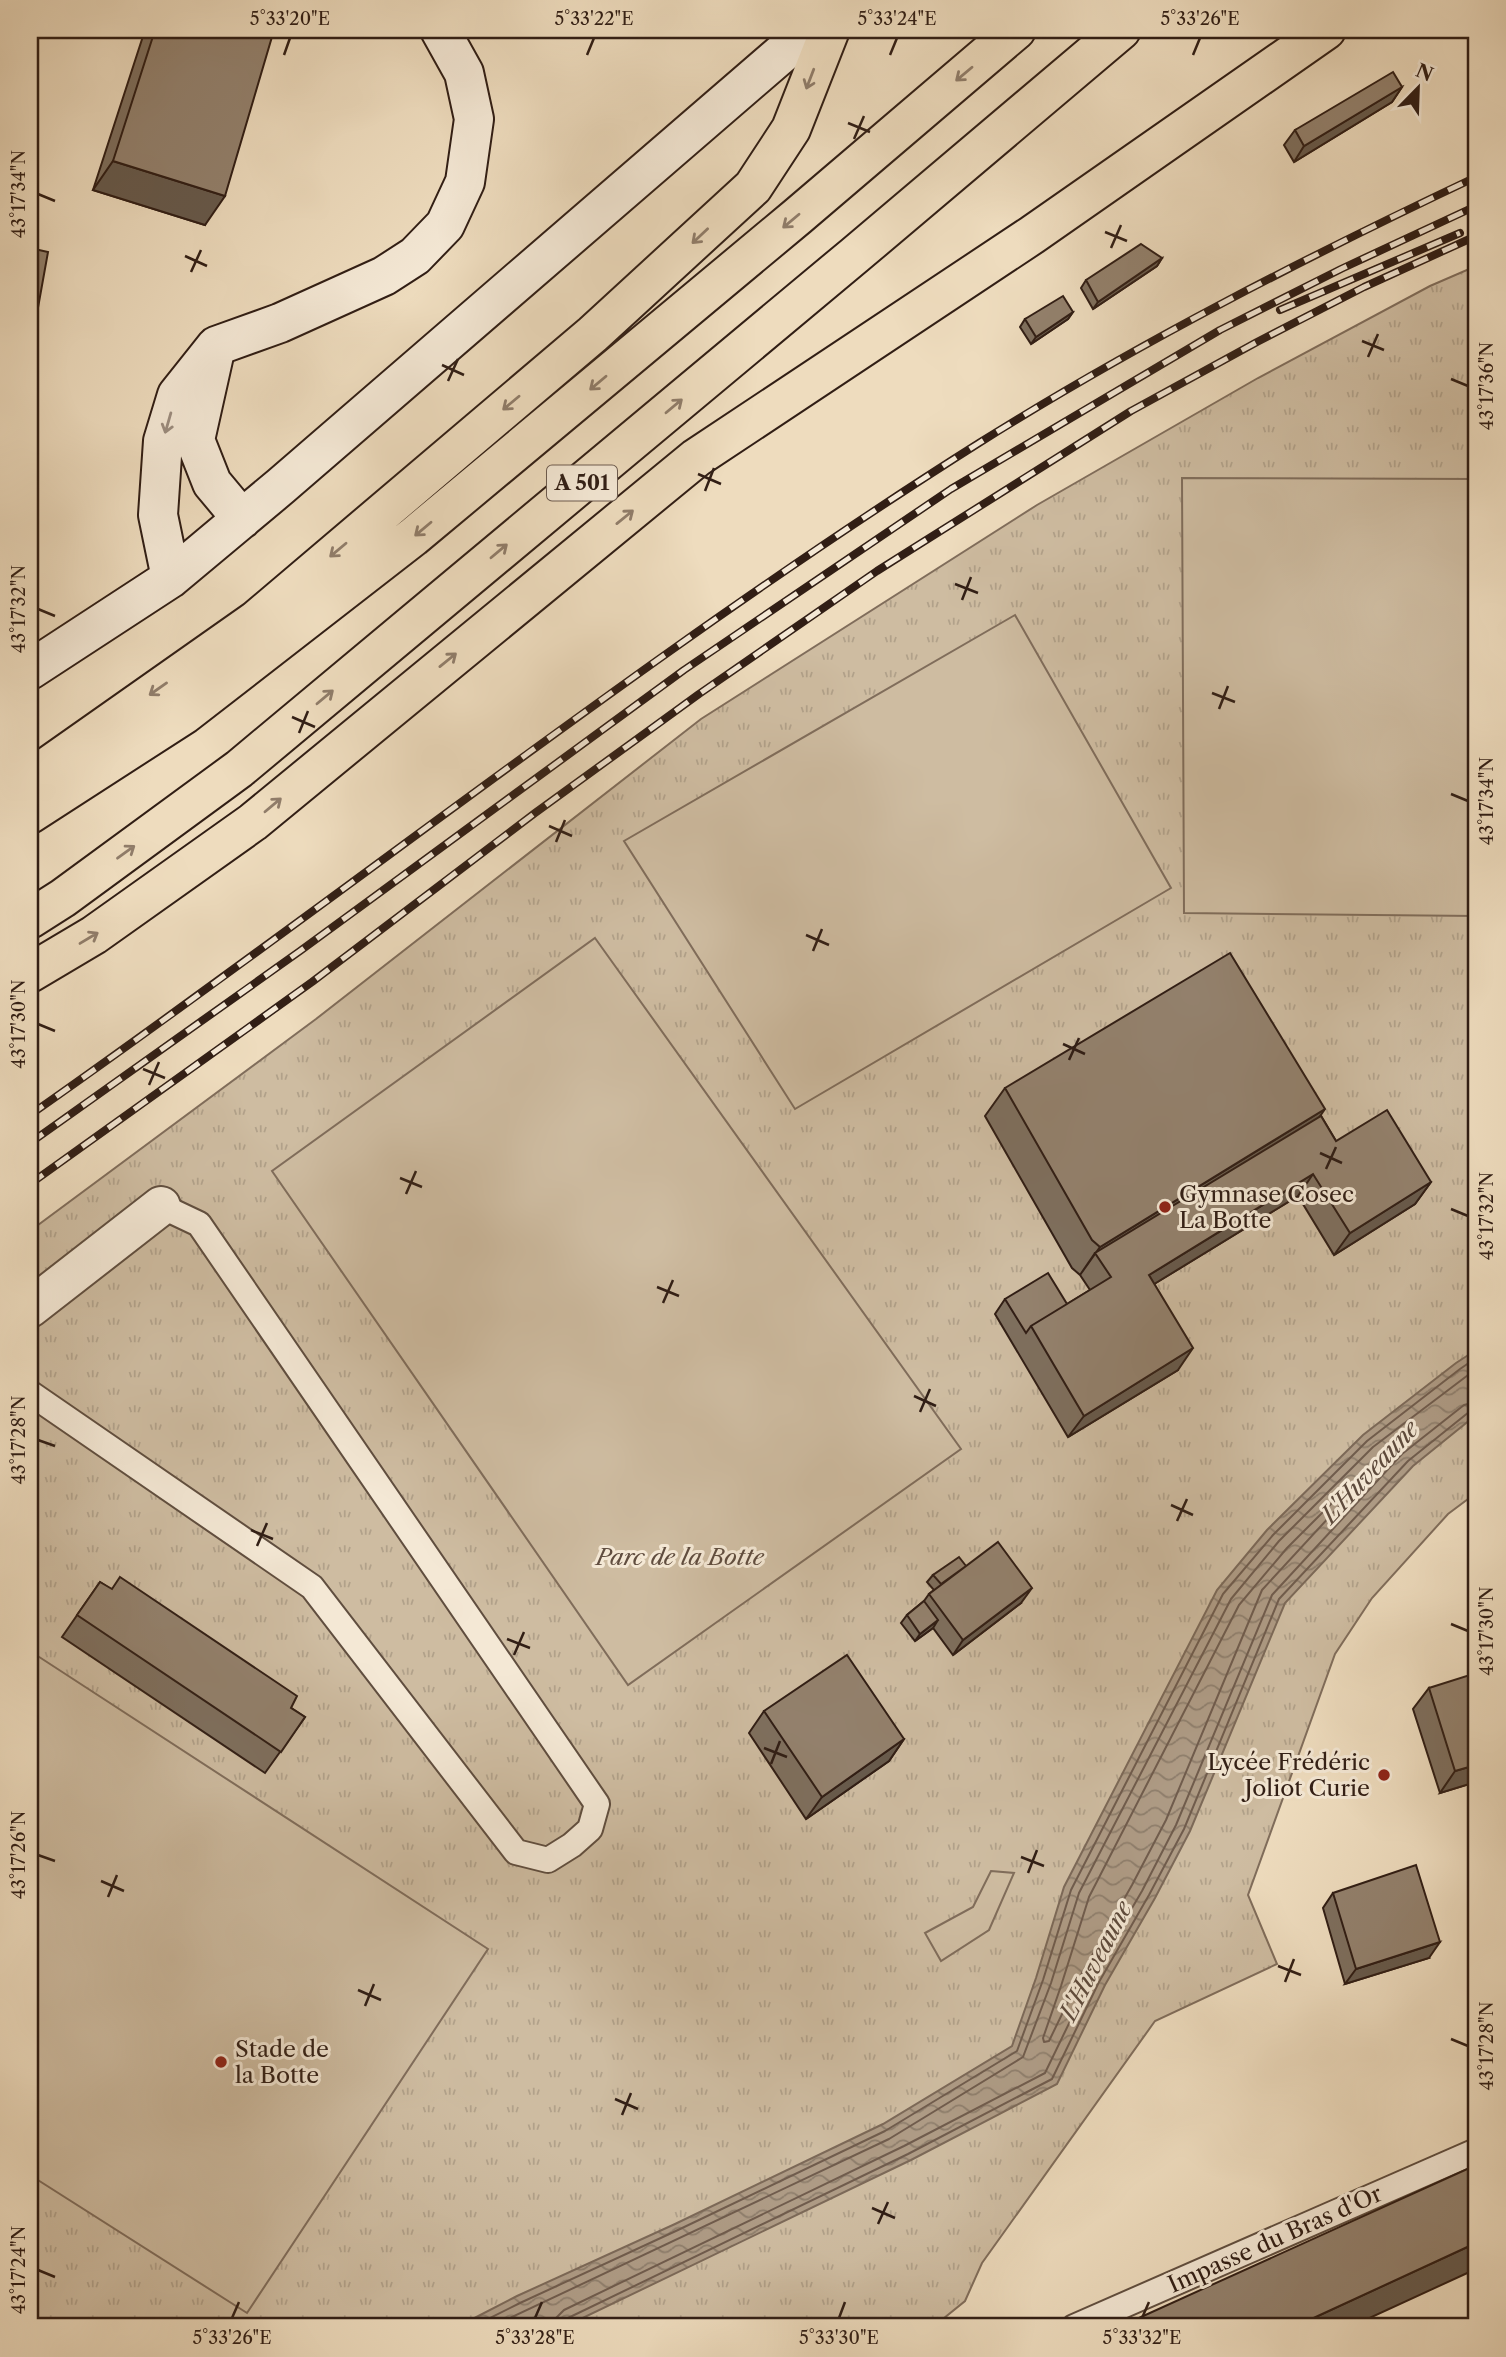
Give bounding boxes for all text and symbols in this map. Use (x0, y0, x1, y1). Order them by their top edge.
text: 5°33'20"E (250, 8, 330, 30)
text: 5°33'22"E (554, 8, 634, 30)
text: 5°33'24"E (857, 8, 937, 30)
text: 5°33'26"E (1160, 8, 1240, 30)
north arrow (1384, 52, 1454, 122)
text: N (1412, 59, 1437, 87)
one-way arrow (956, 66, 974, 82)
one-way arrow (803, 68, 816, 90)
text: 43°17'34"N (8, 150, 30, 238)
one-way arrow (782, 213, 800, 229)
one-way arrow (691, 227, 709, 243)
text: 43°17'36"N (1476, 342, 1498, 430)
one-way arrow (589, 375, 607, 391)
one-way arrow (503, 395, 521, 411)
one-way arrow (665, 398, 683, 414)
one-way arrow (161, 412, 174, 434)
road number: A 501 (547, 466, 617, 500)
one-way arrow (615, 509, 633, 524)
one-way arrow (414, 521, 432, 537)
one-way arrow (329, 542, 347, 558)
one-way arrow (490, 544, 508, 559)
text: 43°17'32"N (8, 565, 30, 653)
one-way arrow (439, 653, 457, 668)
one-way arrow (149, 682, 168, 696)
one-way arrow (315, 689, 333, 705)
text: 43°17'34"N (1476, 757, 1498, 845)
one-way arrow (264, 798, 282, 814)
one-way arrow (116, 845, 135, 859)
one-way arrow (78, 931, 98, 945)
text: 43°17'30"N (8, 979, 30, 1069)
text: 43°17'32"N (1476, 1172, 1498, 1260)
place label: Gymnase Cosec La Botte (1179, 1180, 1354, 1234)
marker: Gymnase Cosec La Botte (1157, 1199, 1173, 1215)
text: 43°17'28"N (8, 1395, 30, 1485)
water label: L'Huveaune (1313, 1413, 1426, 1531)
park label: Parc de la Botte (594, 1543, 765, 1571)
text: 43°17'30"N (1476, 1586, 1498, 1676)
place label: Lycée Frédéric Joliot Curie (1207, 1748, 1370, 1802)
marker: Lycée Frédéric Joliot Curie (1376, 1767, 1392, 1783)
text: 43°17'26"N (8, 1811, 30, 1899)
water label: L'Huveaune (1052, 1895, 1139, 2027)
text: 43°17'28"N (1476, 2001, 1498, 2091)
place label: Stade de la Botte (235, 2035, 329, 2089)
marker: Stade de la Botte (213, 2054, 229, 2070)
street label: Impasse du Bras d'Or (1164, 2179, 1387, 2299)
text: 43°17'24"N (8, 2226, 30, 2314)
text: 5°33'26"E (192, 2327, 272, 2349)
text: 5°33'28"E (495, 2327, 575, 2349)
text: 5°33'30"E (799, 2327, 879, 2349)
text: 5°33'32"E (1103, 2327, 1181, 2349)

